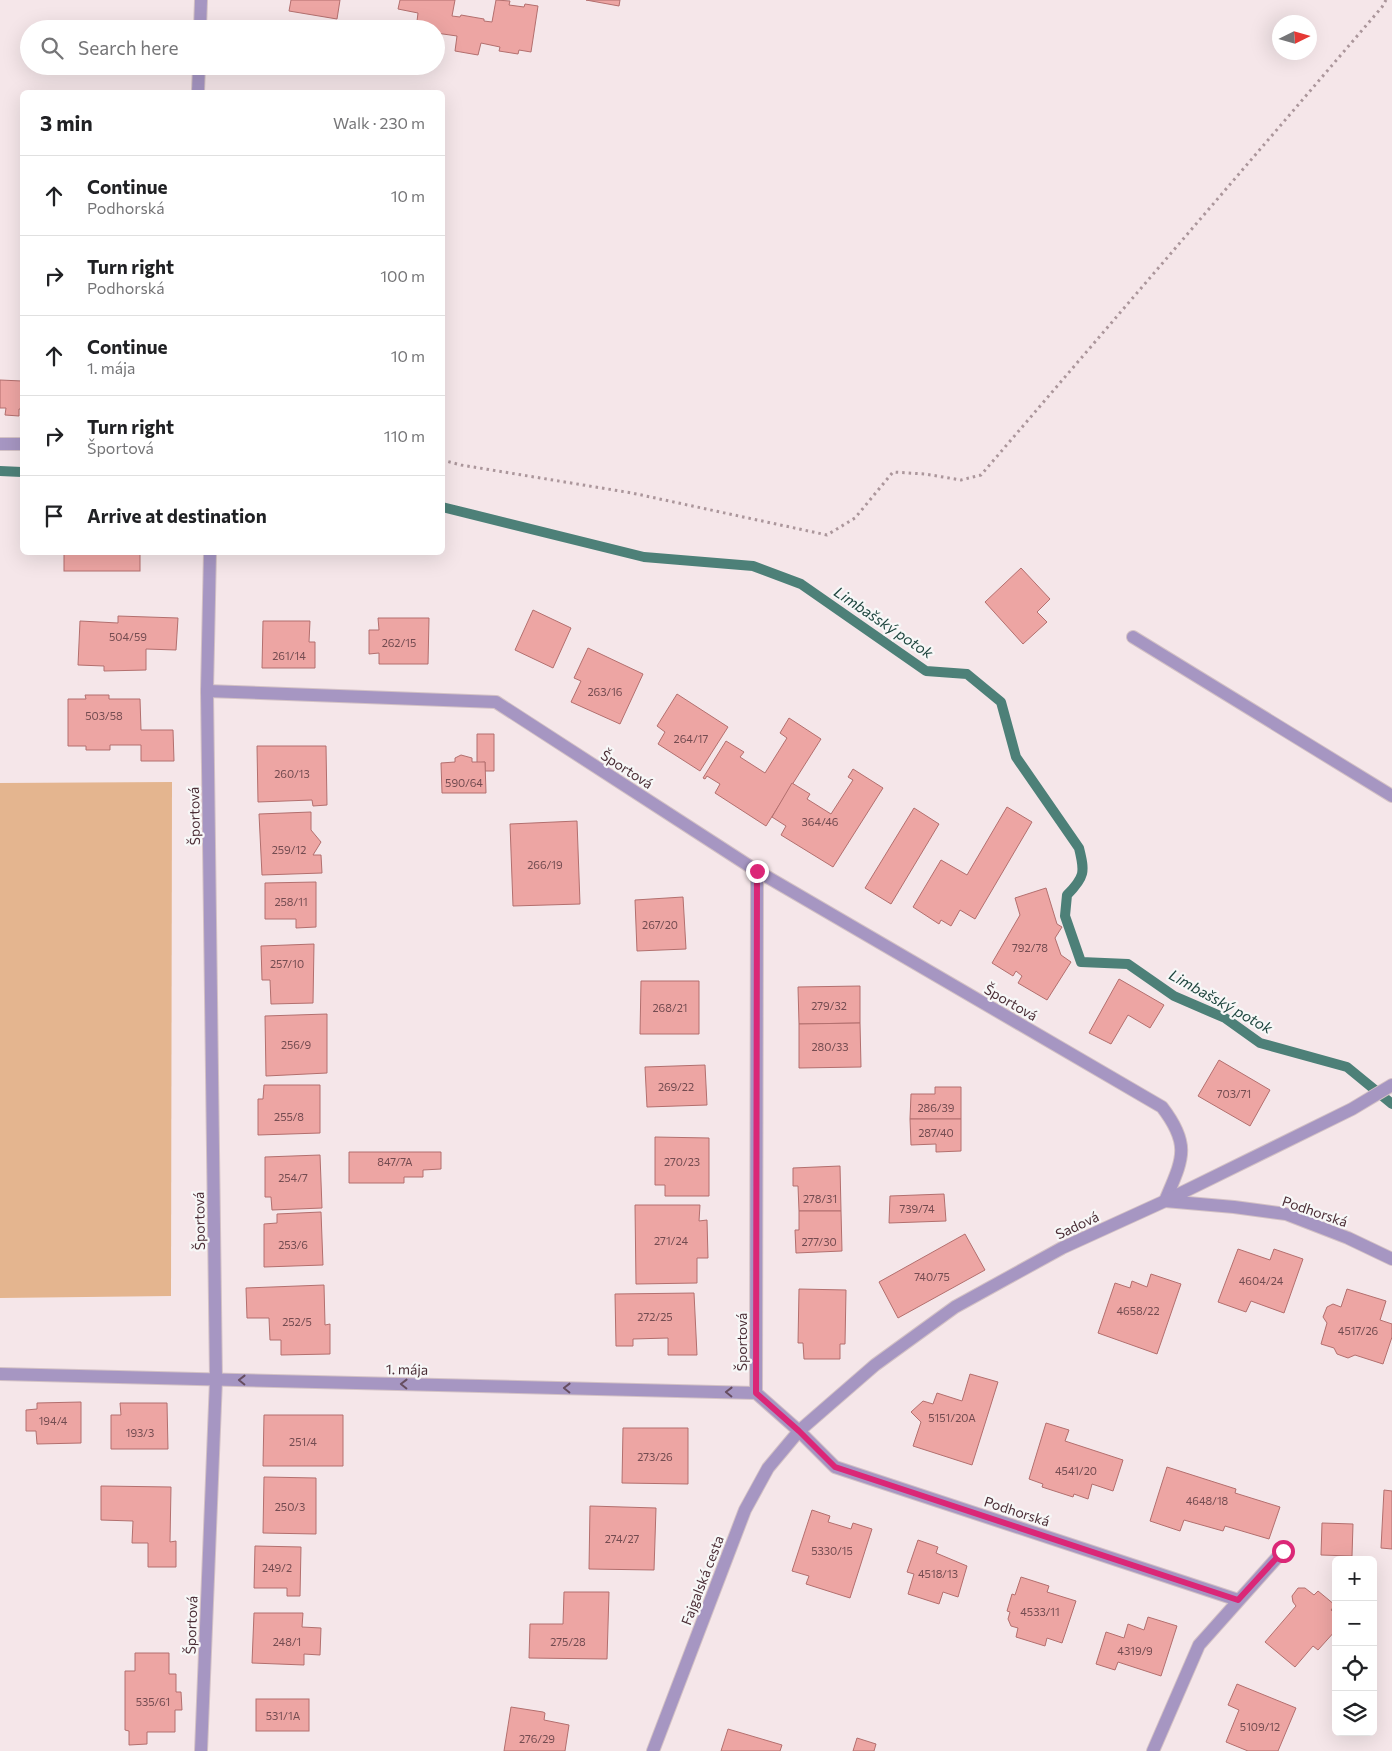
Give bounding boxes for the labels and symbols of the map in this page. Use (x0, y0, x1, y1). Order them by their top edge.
north arrow (1272, 15, 1317, 60)
water label: Limbašský potok (831, 582, 938, 662)
house number: 504/59 (109, 630, 147, 643)
house number: 262/15 (382, 636, 416, 649)
house number: 261/14 (272, 649, 306, 662)
house number: 263/16 (587, 685, 623, 698)
house number: 503/58 (85, 709, 123, 722)
house number: 264/17 (674, 732, 709, 745)
street label: Športová (598, 746, 656, 792)
house number: 260/13 (274, 767, 310, 780)
house number: 590/64 (445, 776, 483, 789)
street label: Športová (185, 787, 203, 845)
house number: 364/46 (802, 815, 839, 828)
house number: 259/12 (272, 843, 306, 856)
house number: 266/19 (527, 858, 563, 871)
route end (746, 860, 769, 883)
house number: 258/11 (274, 895, 308, 908)
house number: 267/20 (642, 918, 678, 931)
house number: 792/78 (1012, 941, 1048, 954)
house number: 257/10 (270, 957, 304, 970)
water label: Limbašský potok (1166, 965, 1277, 1037)
street label: Športová (981, 980, 1041, 1024)
house number: 279/32 (811, 999, 847, 1012)
house number: 268/21 (653, 1001, 687, 1014)
house number: 256/9 (281, 1038, 311, 1051)
house number: 280/33 (811, 1040, 849, 1053)
house number: 269/22 (658, 1080, 694, 1093)
house number: 703/71 (1217, 1087, 1251, 1100)
house number: 286/39 (917, 1101, 955, 1114)
house number: 255/8 (274, 1110, 304, 1123)
house number: 287/40 (918, 1126, 954, 1139)
house number: 847/7A (377, 1155, 413, 1168)
house number: 270/23 (664, 1155, 700, 1168)
house number: 254/7 (278, 1171, 308, 1184)
street label: Športová (190, 1192, 208, 1250)
house number: 278/31 (803, 1192, 837, 1205)
street label: Podhorská (1280, 1192, 1350, 1230)
house number: 739/74 (899, 1202, 935, 1215)
street label: Sadová (1053, 1208, 1101, 1242)
house number: 271/24 (654, 1234, 688, 1247)
house number: 277/30 (801, 1235, 837, 1248)
house number: 253/6 (278, 1238, 308, 1251)
house number: 740/75 (914, 1270, 950, 1283)
house number: 4604/24 (1239, 1274, 1284, 1287)
house number: 4658/22 (1116, 1304, 1160, 1317)
house number: 272/25 (637, 1310, 673, 1323)
street label: Športová (733, 1313, 750, 1371)
house number: 252/5 (282, 1315, 312, 1328)
house number: 4517/26 (1338, 1324, 1378, 1337)
street label: 1. mája (386, 1360, 428, 1378)
one-way arrow (238, 1375, 246, 1385)
one-way arrow (400, 1379, 408, 1390)
one-way arrow (563, 1383, 571, 1394)
one-way arrow (725, 1387, 733, 1398)
house number: 5151/20A (928, 1411, 976, 1424)
house number: 194/4 (39, 1414, 68, 1427)
house number: 193/3 (126, 1426, 154, 1439)
house number: 251/4 (289, 1435, 317, 1448)
house number: 273/26 (637, 1450, 673, 1463)
house number: 4541/20 (1055, 1464, 1097, 1477)
street label: Podhorská (982, 1492, 1052, 1530)
house number: 4648/18 (1186, 1494, 1229, 1507)
house number: 250/3 (275, 1500, 305, 1513)
house number: 274/27 (605, 1532, 639, 1545)
street label: Fajgalská cesta (677, 1533, 727, 1627)
route start (1272, 1540, 1295, 1563)
house number: 5330/15 (811, 1544, 853, 1557)
house number: 249/2 (262, 1561, 292, 1574)
house number: 4518/13 (918, 1567, 958, 1580)
street label: Športová (181, 1595, 201, 1655)
house number: 4533/11 (1020, 1605, 1060, 1618)
house number: 248/1 (273, 1635, 301, 1648)
house number: 275/28 (550, 1635, 586, 1648)
house number: 4319/9 (1117, 1644, 1153, 1657)
house number: 535/61 (136, 1695, 170, 1708)
house number: 531/1A (266, 1709, 301, 1722)
house number: 5109/12 (1240, 1720, 1280, 1733)
house number: 276/29 (519, 1732, 555, 1745)

